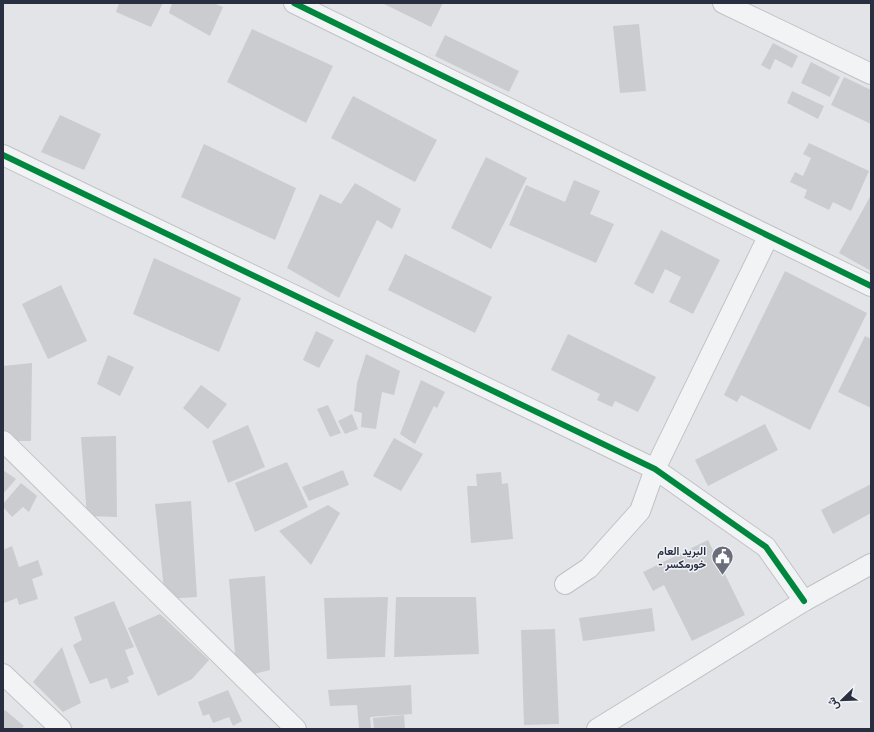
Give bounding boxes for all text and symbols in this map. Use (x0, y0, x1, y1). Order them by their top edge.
place label: البريد العام - خورمكسر (657, 544, 707, 571)
public building icon: البريد العام - خورمكسر (709, 544, 735, 577)
north arrow (822, 680, 862, 720)
text: ش (824, 695, 842, 713)

